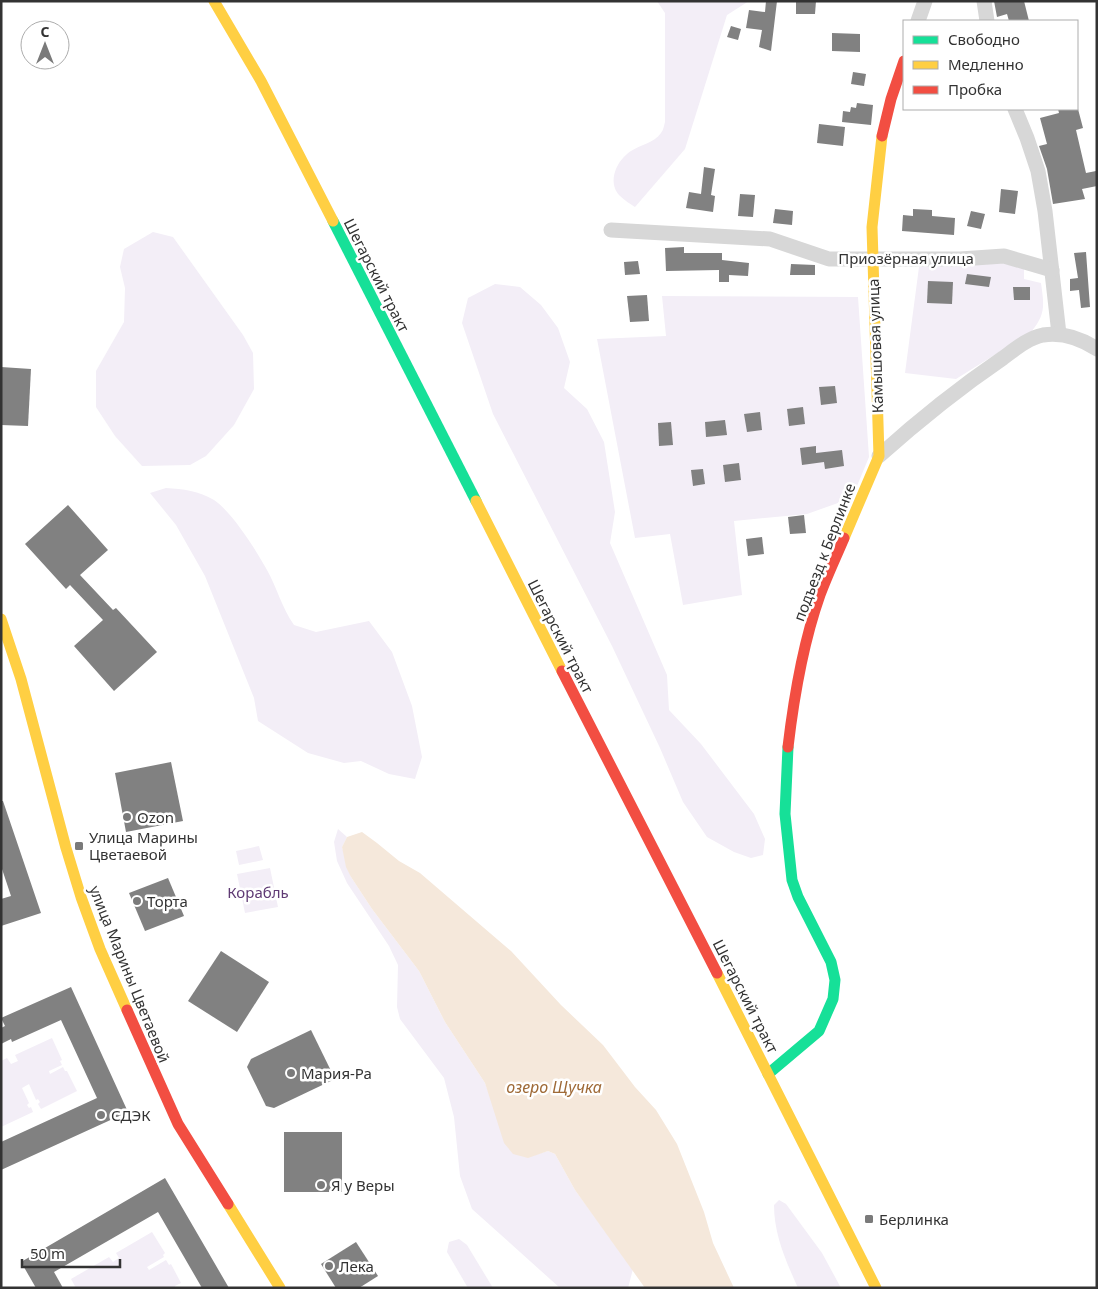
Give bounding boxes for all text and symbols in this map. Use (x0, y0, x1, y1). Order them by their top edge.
north arrow (20, 20, 70, 70)
legend (903, 20, 1078, 110)
text: С (40, 22, 50, 41)
text: Свободно (948, 29, 1020, 49)
text: Медленно (948, 54, 1024, 74)
text: Пробка (948, 79, 1002, 99)
street label: Шегарский тракт (340, 215, 414, 335)
street label: Приозёрная улица (838, 248, 974, 268)
street label: Камышовая улица (863, 278, 887, 414)
street label: подъезд к Берлинке (788, 480, 860, 624)
street label: Шегарский тракт (524, 576, 598, 696)
place label: Ozon (137, 807, 174, 827)
marker: Ozon (121, 811, 133, 823)
place label: Улица Марины Цветаевой (89, 827, 198, 864)
marker: Улица Марины Цветаевой (73, 840, 85, 852)
park label: Корабль (227, 882, 289, 902)
street label: улица Марины Цветаевой (85, 883, 175, 1065)
place label: Торта (147, 891, 188, 911)
marker: Торта (131, 895, 143, 907)
street label: Шегарский тракт (709, 936, 783, 1056)
place label: Мария-Ра (301, 1063, 372, 1083)
marker: Мария-Ра (285, 1067, 297, 1079)
water label: озеро Щучка (506, 1076, 602, 1098)
place label: СДЭК (111, 1105, 151, 1125)
marker: СДЭК (95, 1109, 107, 1121)
place label: Я у Веры (331, 1175, 395, 1195)
marker: Я у Веры (315, 1179, 327, 1191)
place label: Берлинка (879, 1209, 949, 1229)
marker: Берлинка (863, 1213, 875, 1225)
scale bar (22, 1236, 120, 1268)
text: 50 m (30, 1243, 65, 1263)
place label: Лека (339, 1256, 374, 1276)
marker: Лека (323, 1260, 335, 1272)

